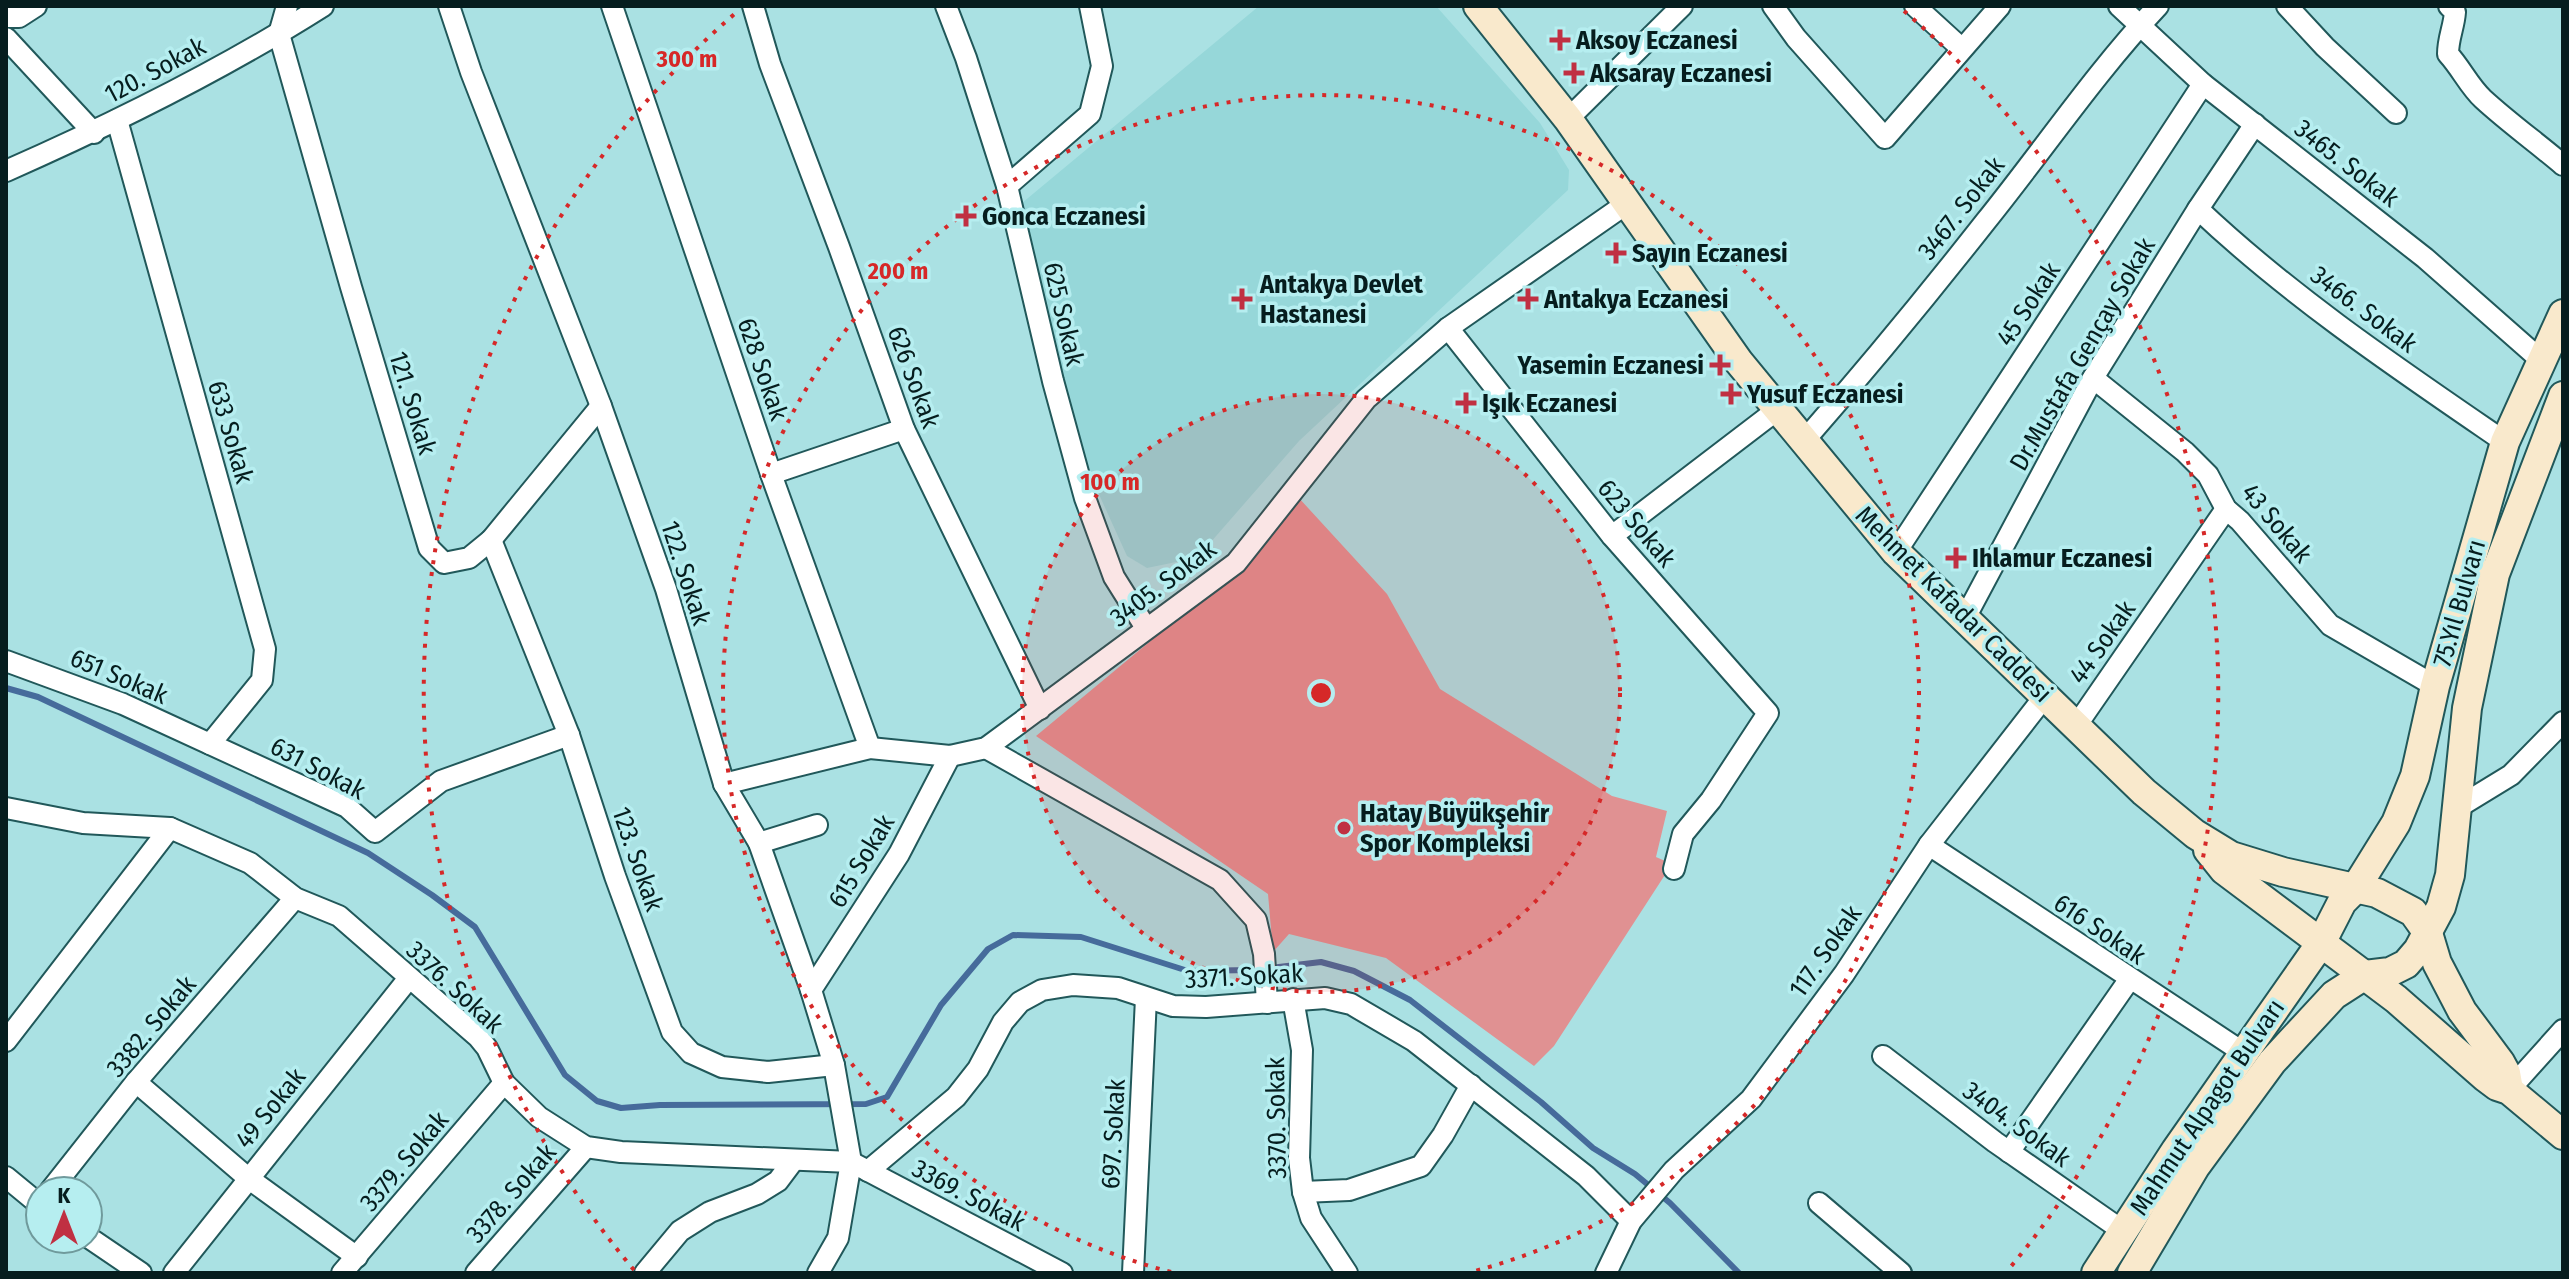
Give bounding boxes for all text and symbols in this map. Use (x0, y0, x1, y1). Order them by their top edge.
place label: Aksoy Eczanesi (1575, 25, 1738, 56)
street label: 120. Sokak (99, 31, 212, 110)
marker: Aksoy Eczanesi (1551, 31, 1569, 49)
text: 300 m (656, 45, 717, 73)
place label: Aksaray Eczanesi (1589, 58, 1772, 89)
marker: Aksaray Eczanesi (1565, 64, 1583, 82)
street label: 3465. Sokak (2288, 113, 2406, 214)
street label: 3467. Sokak (1912, 150, 2012, 266)
place label: Gonca Eczanesi (982, 201, 1146, 232)
marker: Gonca Eczanesi (957, 207, 975, 225)
street label: Dr.Mustafa Gençay Sokak (2003, 232, 2162, 476)
place label: Sayın Eczanesi (1632, 238, 1788, 269)
marker: Sayın Eczanesi (1607, 244, 1625, 262)
street label: 45 Sokak (1990, 256, 2067, 352)
text: 200 m (867, 257, 928, 285)
street label: 625 Sokak (1037, 259, 1091, 370)
street label: 3466. Sokak (2305, 259, 2424, 360)
place label: Antakya Devlet Hastanesi (1259, 269, 1424, 330)
place label: Antakya Eczanesi (1543, 284, 1729, 315)
marker: Antakya Devlet Hastanesi (1231, 288, 1253, 310)
marker: Antakya Eczanesi (1519, 290, 1537, 308)
street label: 628 Sokak (731, 314, 795, 425)
street label: 626 Sokak (881, 322, 947, 433)
street label: 121. Sokak (382, 348, 443, 459)
place label: Yasemin Eczanesi (1517, 350, 1704, 381)
marker: Yasemin Eczanesi (1711, 356, 1729, 374)
street label: 633 Sokak (201, 377, 260, 488)
place label: Yusuf Eczanesi (1746, 379, 1904, 410)
marker: Yusuf Eczanesi (1722, 385, 1740, 403)
place label: Işık Eczanesi (1482, 388, 1617, 419)
marker: Işık Eczanesi (1457, 394, 1475, 412)
text: 100 m (1080, 468, 1140, 496)
street label: 623 Sokak (1591, 473, 1683, 574)
street label: 43 Sokak (2235, 478, 2319, 570)
street label: Mehmet Kafadar Caddesi (1849, 500, 2058, 709)
street label: 122. Sokak (654, 517, 717, 630)
street label: 3405. Sokak (1104, 533, 1223, 633)
street label: 75.Yıl Bulvarı (2427, 536, 2492, 670)
place label: Ihlamur Eczanesi (1972, 543, 2152, 574)
marker: Ihlamur Eczanesi (1947, 549, 1965, 567)
street label: 44 Sokak (2063, 594, 2143, 690)
street label: 651 Sokak (65, 642, 173, 711)
centre of rings (1307, 679, 1335, 707)
street label: 631 Sokak (265, 731, 371, 807)
place label: Hatay Büyükşehir Spor Kompleksi (1360, 798, 1550, 859)
street label: 123. Sokak (605, 803, 670, 916)
street label: 615 Sokak (822, 808, 902, 913)
marker: Hatay Büyükşehir Spor Kompleksi (1335, 819, 1353, 837)
street label: 616 Sokak (2048, 887, 2152, 972)
street label: 117. Sokak (1783, 899, 1869, 1003)
street label: 3376. Sokak (400, 935, 510, 1041)
street label: 3371. Sokak (1184, 958, 1305, 995)
street label: 3382. Sokak (100, 969, 203, 1083)
street label: Mahmut Alpagot Bulvarı (2124, 993, 2291, 1221)
street label: 3370. Sokak (1260, 1056, 1293, 1179)
street label: 49 Sokak (229, 1061, 313, 1155)
street label: 3404. Sokak (1957, 1075, 2077, 1174)
street label: 697. Sokak (1095, 1077, 1132, 1190)
street label: 3379. Sokak (354, 1104, 456, 1218)
street label: 3378. Sokak (460, 1137, 563, 1249)
street label: 3369. Sokak (907, 1153, 1031, 1239)
north arrow (24, 1175, 104, 1255)
text: K (58, 1182, 72, 1209)

